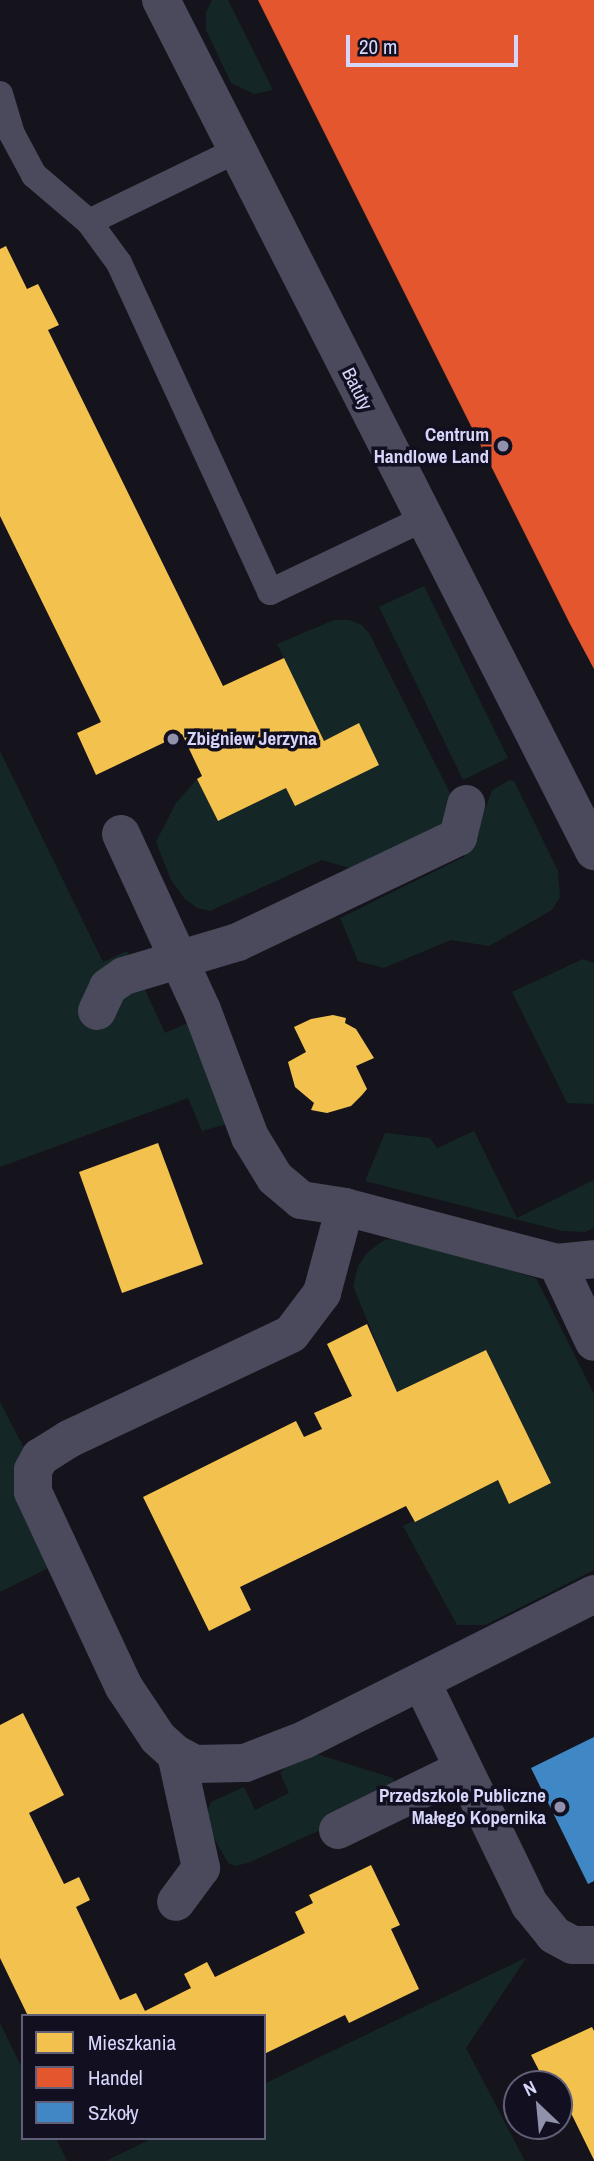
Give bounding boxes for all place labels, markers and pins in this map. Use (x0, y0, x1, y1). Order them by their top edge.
place label: Centrum Handlowe Land (374, 424, 489, 468)
marker: Centrum Handlowe Land (495, 438, 511, 454)
place label: Zbigniew Jerzyna (187, 728, 317, 750)
marker: Zbigniew Jerzyna (165, 731, 181, 747)
place label: Przedszkole Publiczne Małego Kopernika (379, 1785, 546, 1829)
marker: Przedszkole Publiczne Małego Kopernika (552, 1799, 568, 1815)

